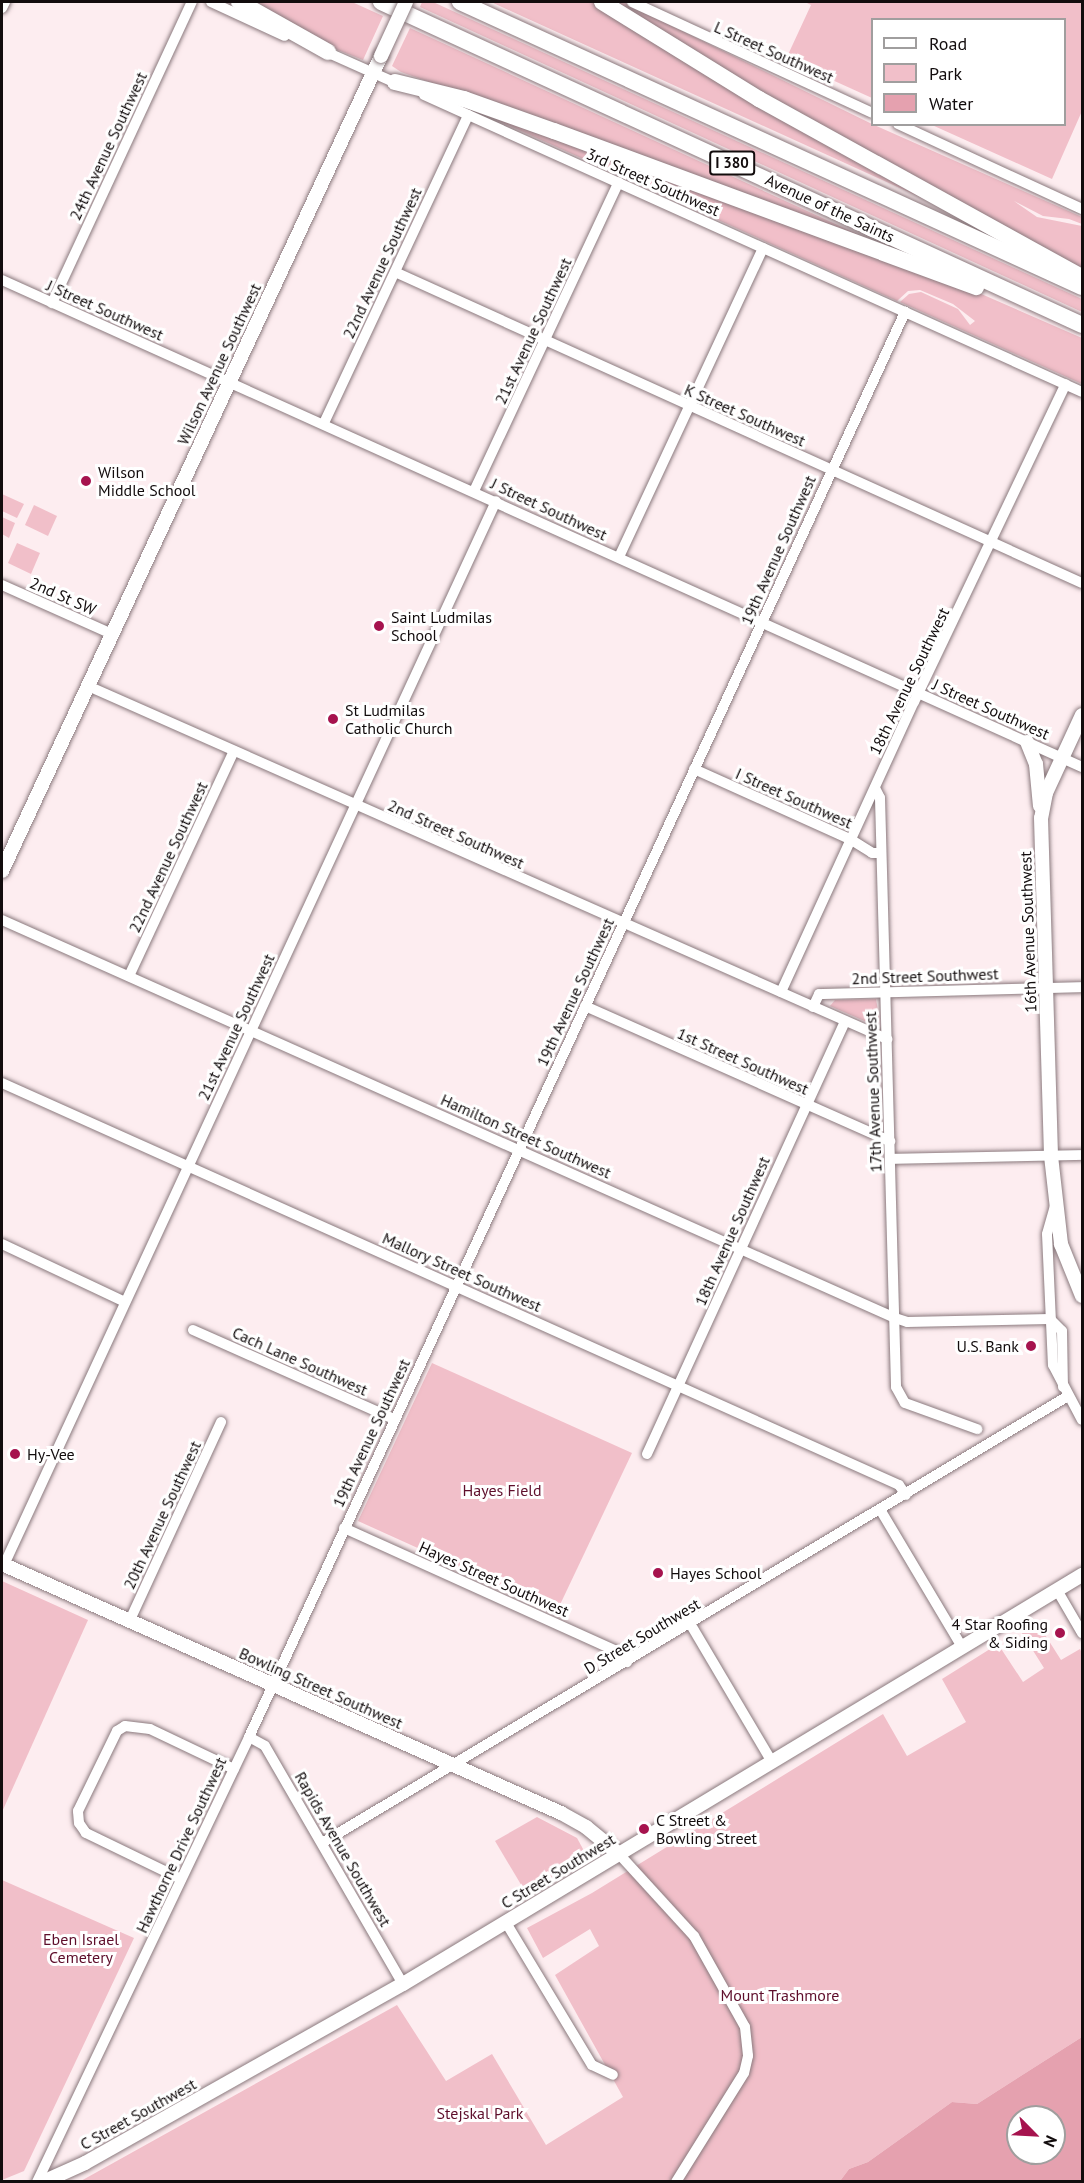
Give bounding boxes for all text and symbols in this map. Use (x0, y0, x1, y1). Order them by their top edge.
street label: L Street Southwest (711, 17, 837, 87)
legend (871, 18, 1066, 126)
text: Road (929, 32, 967, 55)
text: Park (929, 62, 962, 85)
street label: 24th Avenue Southwest (65, 69, 151, 223)
text: Water (929, 92, 973, 115)
street label: 3rd Street Southwest (583, 144, 723, 220)
road number: I 380 (708, 151, 756, 175)
street label: Avenue of the Saints (762, 170, 898, 246)
street label: 22nd Avenue Southwest (338, 184, 426, 342)
street label: 21st Avenue Southwest (491, 255, 575, 407)
street label: J Street Southwest (44, 276, 166, 344)
street label: Wilson Avenue Southwest (173, 280, 265, 448)
street label: K Street Southwest (681, 380, 809, 450)
place label: Wilson Middle School (98, 462, 196, 500)
street label: 19th Avenue Southwest (736, 472, 820, 628)
marker: Wilson Middle School (79, 474, 93, 488)
street label: J Street Southwest (488, 474, 610, 544)
street label: 2nd St SW (27, 573, 99, 619)
street label: 18th Avenue Southwest (865, 604, 953, 758)
place label: Saint Ludmilas School (391, 607, 492, 645)
marker: Saint Ludmilas School (372, 619, 386, 633)
street label: J Street Southwest (930, 675, 1052, 743)
place label: St Ludmilas Catholic Church (345, 700, 453, 738)
marker: St Ludmilas Catholic Church (326, 712, 340, 726)
street label: I Street Southwest (733, 764, 855, 832)
street label: 22nd Avenue Southwest (124, 778, 212, 936)
street label: 2nd Street Southwest (385, 795, 527, 873)
street label: 16th Avenue Southwest (1016, 851, 1040, 1013)
street label: 19th Avenue Southwest (532, 915, 618, 1069)
street label: 21st Avenue Southwest (194, 951, 278, 1103)
street label: 2nd Street Southwest (851, 964, 999, 988)
street label: 17th Avenue Southwest (861, 1011, 885, 1173)
street label: 1st Street Southwest (674, 1023, 812, 1099)
street label: Hamilton Street Southwest (438, 1090, 614, 1182)
street label: 18th Avenue Southwest (690, 1153, 774, 1309)
street label: Mallory Street Southwest (379, 1228, 545, 1316)
street label: Cach Lane Southwest (229, 1323, 371, 1399)
place label: U.S. Bank (955, 1336, 1019, 1356)
marker: U.S. Bank (1024, 1339, 1038, 1353)
street label: 19th Avenue Southwest (328, 1356, 414, 1510)
street label: 20th Avenue Southwest (119, 1438, 205, 1592)
place label: Hy-Vee (27, 1444, 75, 1464)
marker: Hy-Vee (8, 1447, 22, 1461)
park label: Hayes Field (462, 1480, 542, 1500)
street label: Hayes Street Southwest (416, 1537, 572, 1621)
place label: Hayes School (670, 1563, 761, 1583)
marker: Hayes School (651, 1566, 665, 1580)
street label: D Street Southwest (581, 1594, 703, 1678)
place label: 4 Star Roofing & Siding (952, 1614, 1048, 1652)
marker: 4 Star Roofing & Siding (1053, 1626, 1067, 1640)
street label: Bowling Street Southwest (236, 1643, 406, 1733)
street label: Hawthorne Drive Southwest (132, 1754, 230, 1936)
street label: Rapids Avenue Southwest (291, 1768, 395, 1930)
place label: C Street & Bowling Street (656, 1810, 757, 1848)
marker: C Street & Bowling Street (637, 1822, 651, 1836)
street label: C Street Southwest (497, 1829, 619, 1913)
park label: Eben Israel Cemetery (43, 1929, 119, 1967)
park label: Mount Trashmore (720, 1985, 840, 2005)
street label: C Street Southwest (76, 2074, 200, 2154)
park label: Stejskal Park (437, 2103, 523, 2123)
north arrow (1006, 2105, 1066, 2165)
text: N (1039, 2133, 1062, 2150)

